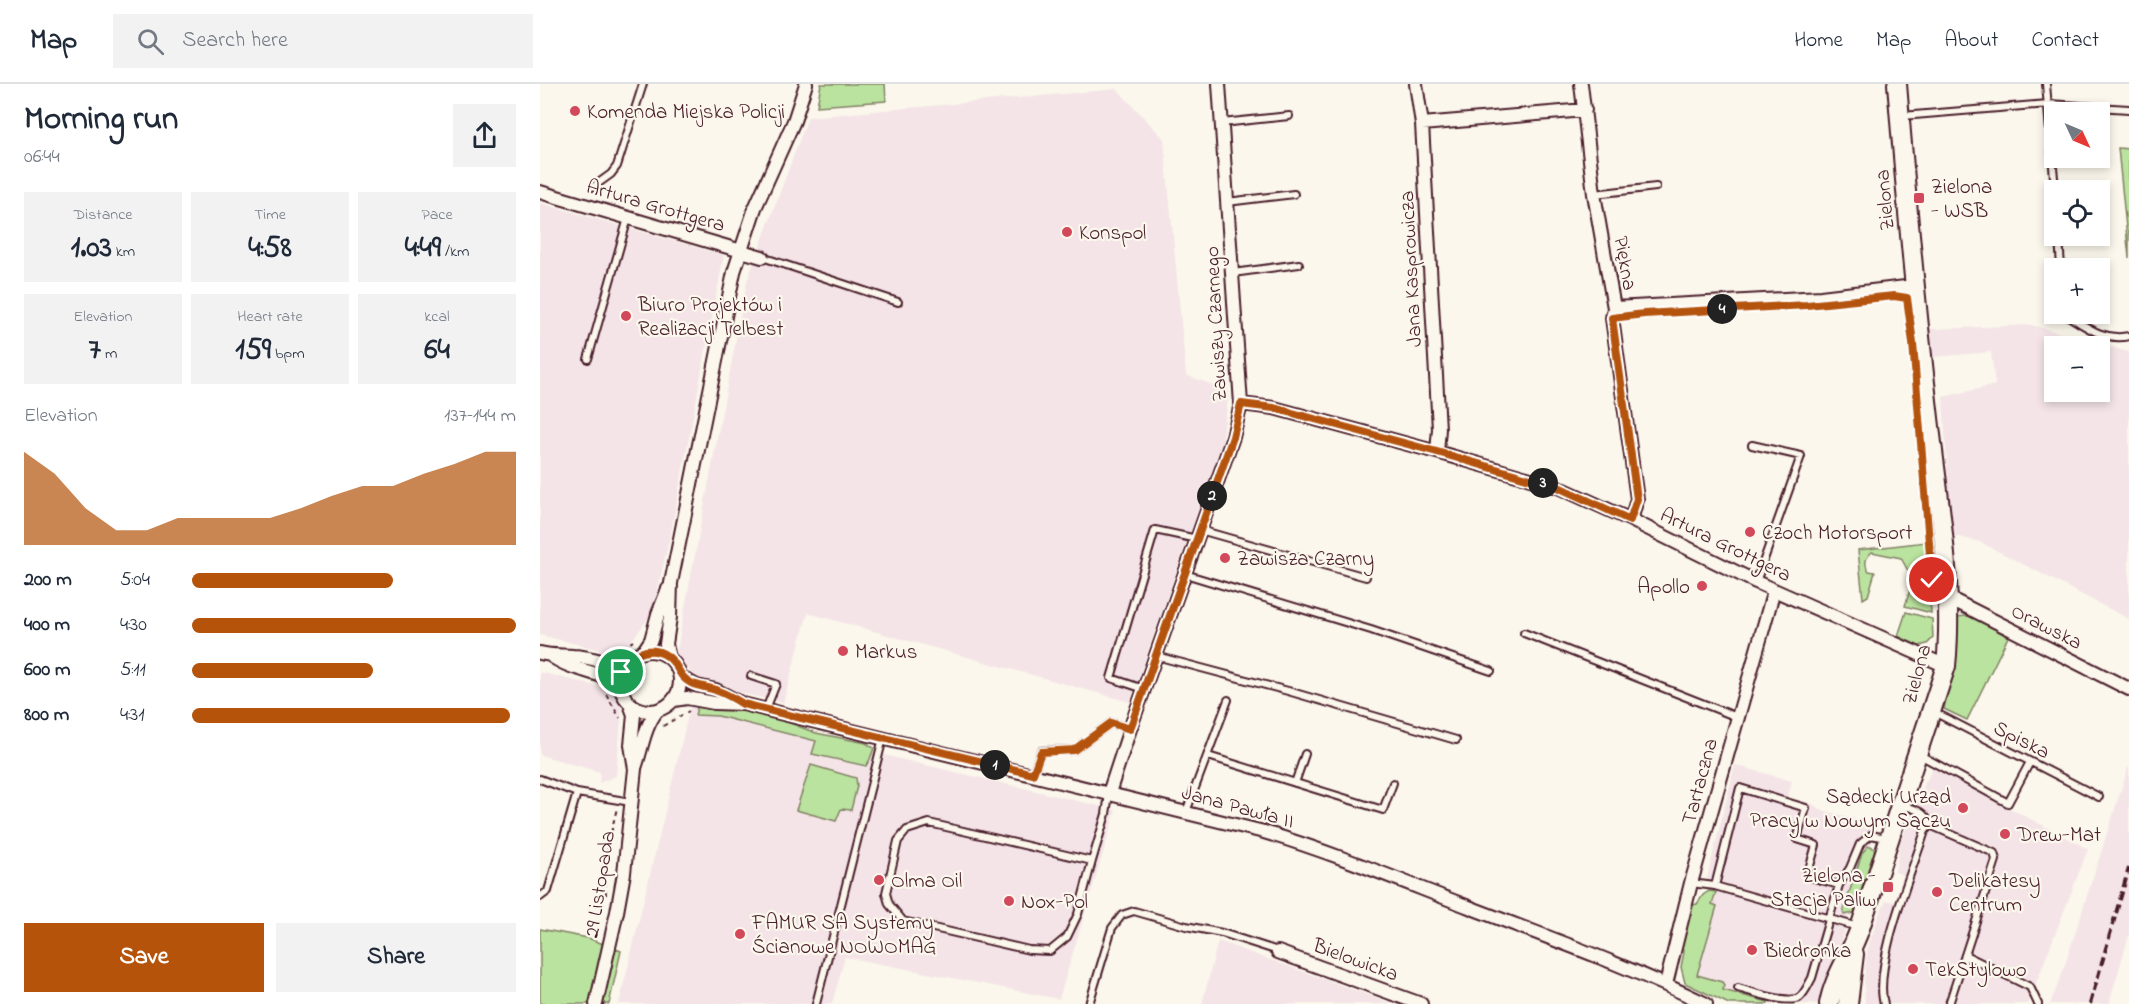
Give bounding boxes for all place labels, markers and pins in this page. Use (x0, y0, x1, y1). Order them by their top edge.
place label: Komenda Miejska Policji (587, 98, 785, 128)
marker: Komenda Miejska Policji (568, 104, 582, 118)
place label: Zielona - WSB (1931, 173, 1992, 227)
marker: Zielona - WSB (1912, 191, 1926, 205)
place label: Konspol (1079, 219, 1146, 249)
marker: Konspol (1060, 225, 1074, 239)
place label: Biuro Projektów i Realizacji Telbest (637, 291, 784, 345)
pin: 4 (1707, 294, 1737, 324)
marker: Biuro Projektów i Realizacji Telbest (619, 309, 633, 323)
pin: 3 (1528, 468, 1558, 498)
pin: 2 (1197, 481, 1227, 511)
place label: Czoch Motorsport (1762, 519, 1913, 549)
marker: Czoch Motorsport (1743, 525, 1757, 539)
place label: Zawisza Czarny (1237, 545, 1374, 577)
marker: Zawisza Czarny (1218, 551, 1232, 565)
pin (1906, 554, 1957, 605)
place label: Apollo (1637, 573, 1690, 603)
marker: Apollo (1695, 579, 1709, 593)
place label: Markus (855, 638, 917, 668)
marker: Markus (836, 644, 850, 658)
pin (595, 646, 646, 697)
pin: 1 (980, 750, 1010, 780)
place label: Sądecki Urząd Pracy w Nowym Sączu (1750, 783, 1951, 839)
marker: Sądecki Urząd Pracy w Nowym Sączu (1956, 801, 1970, 815)
place label: Drew-Mat (2016, 821, 2101, 851)
marker: Drew-Mat (1998, 827, 2012, 841)
place label: Zielona - Stacja Paliw (1771, 862, 1876, 916)
place label: Olma Oil (891, 867, 962, 897)
place label: Delikatesy Centrum (1948, 867, 2041, 921)
marker: Olma Oil (872, 873, 886, 887)
marker: Zielona - Stacja Paliw (1881, 880, 1895, 894)
marker: Delikatesy Centrum (1930, 885, 1944, 899)
place label: Nox-Pol (1021, 888, 1088, 918)
marker: Nox-Pol (1002, 894, 1016, 908)
place label: FAMUR SA Systemy Ścianowe NOWOMAG (751, 909, 937, 963)
marker: FAMUR SA Systemy Ścianowe NOWOMAG (733, 927, 747, 941)
place label: Biedronka (1763, 937, 1851, 967)
marker: Biedronka (1745, 943, 1759, 957)
place label: TekStylowo (1925, 956, 2027, 988)
marker: TekStylowo (1906, 962, 1920, 976)

